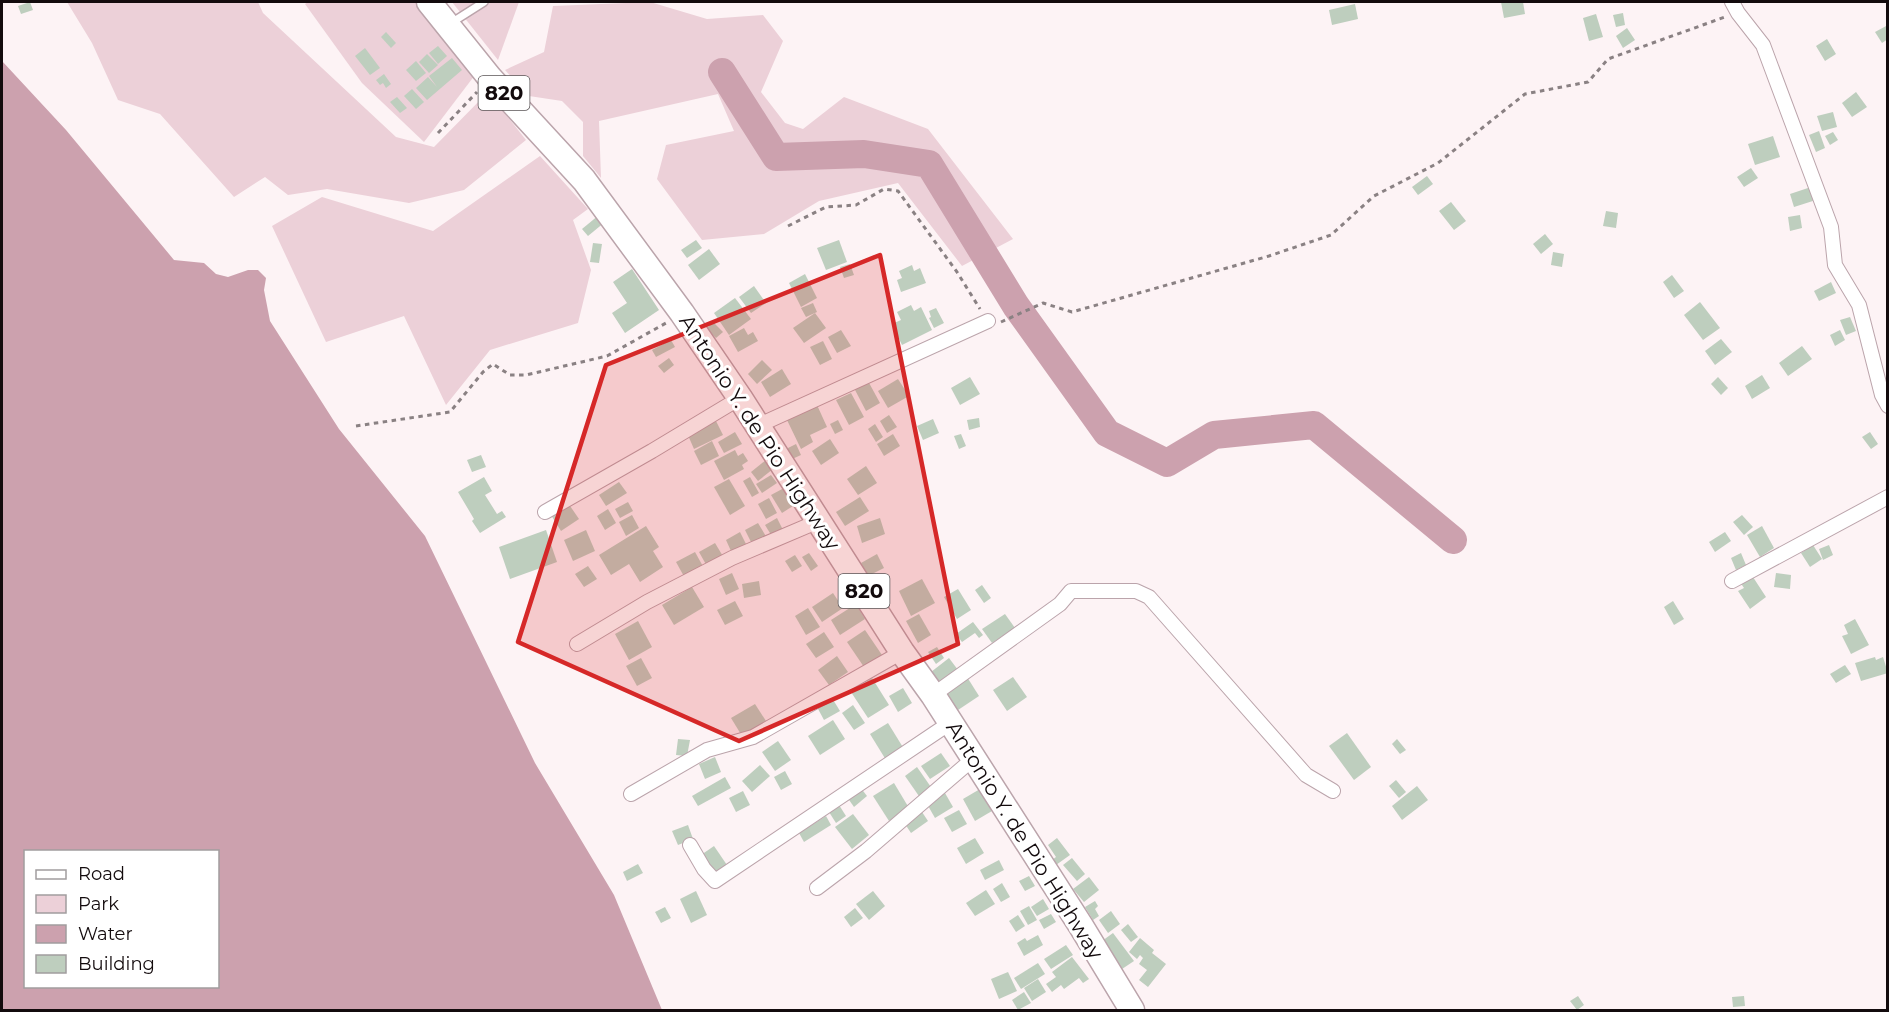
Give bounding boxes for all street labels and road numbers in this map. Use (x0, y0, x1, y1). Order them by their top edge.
road number: 820 (478, 76, 530, 110)
street label: Antonio Y. de Pio Highway (674, 310, 846, 555)
road number: 820 (838, 574, 890, 608)
street label: Antonio Y. de Pio Highway (941, 716, 1109, 964)

